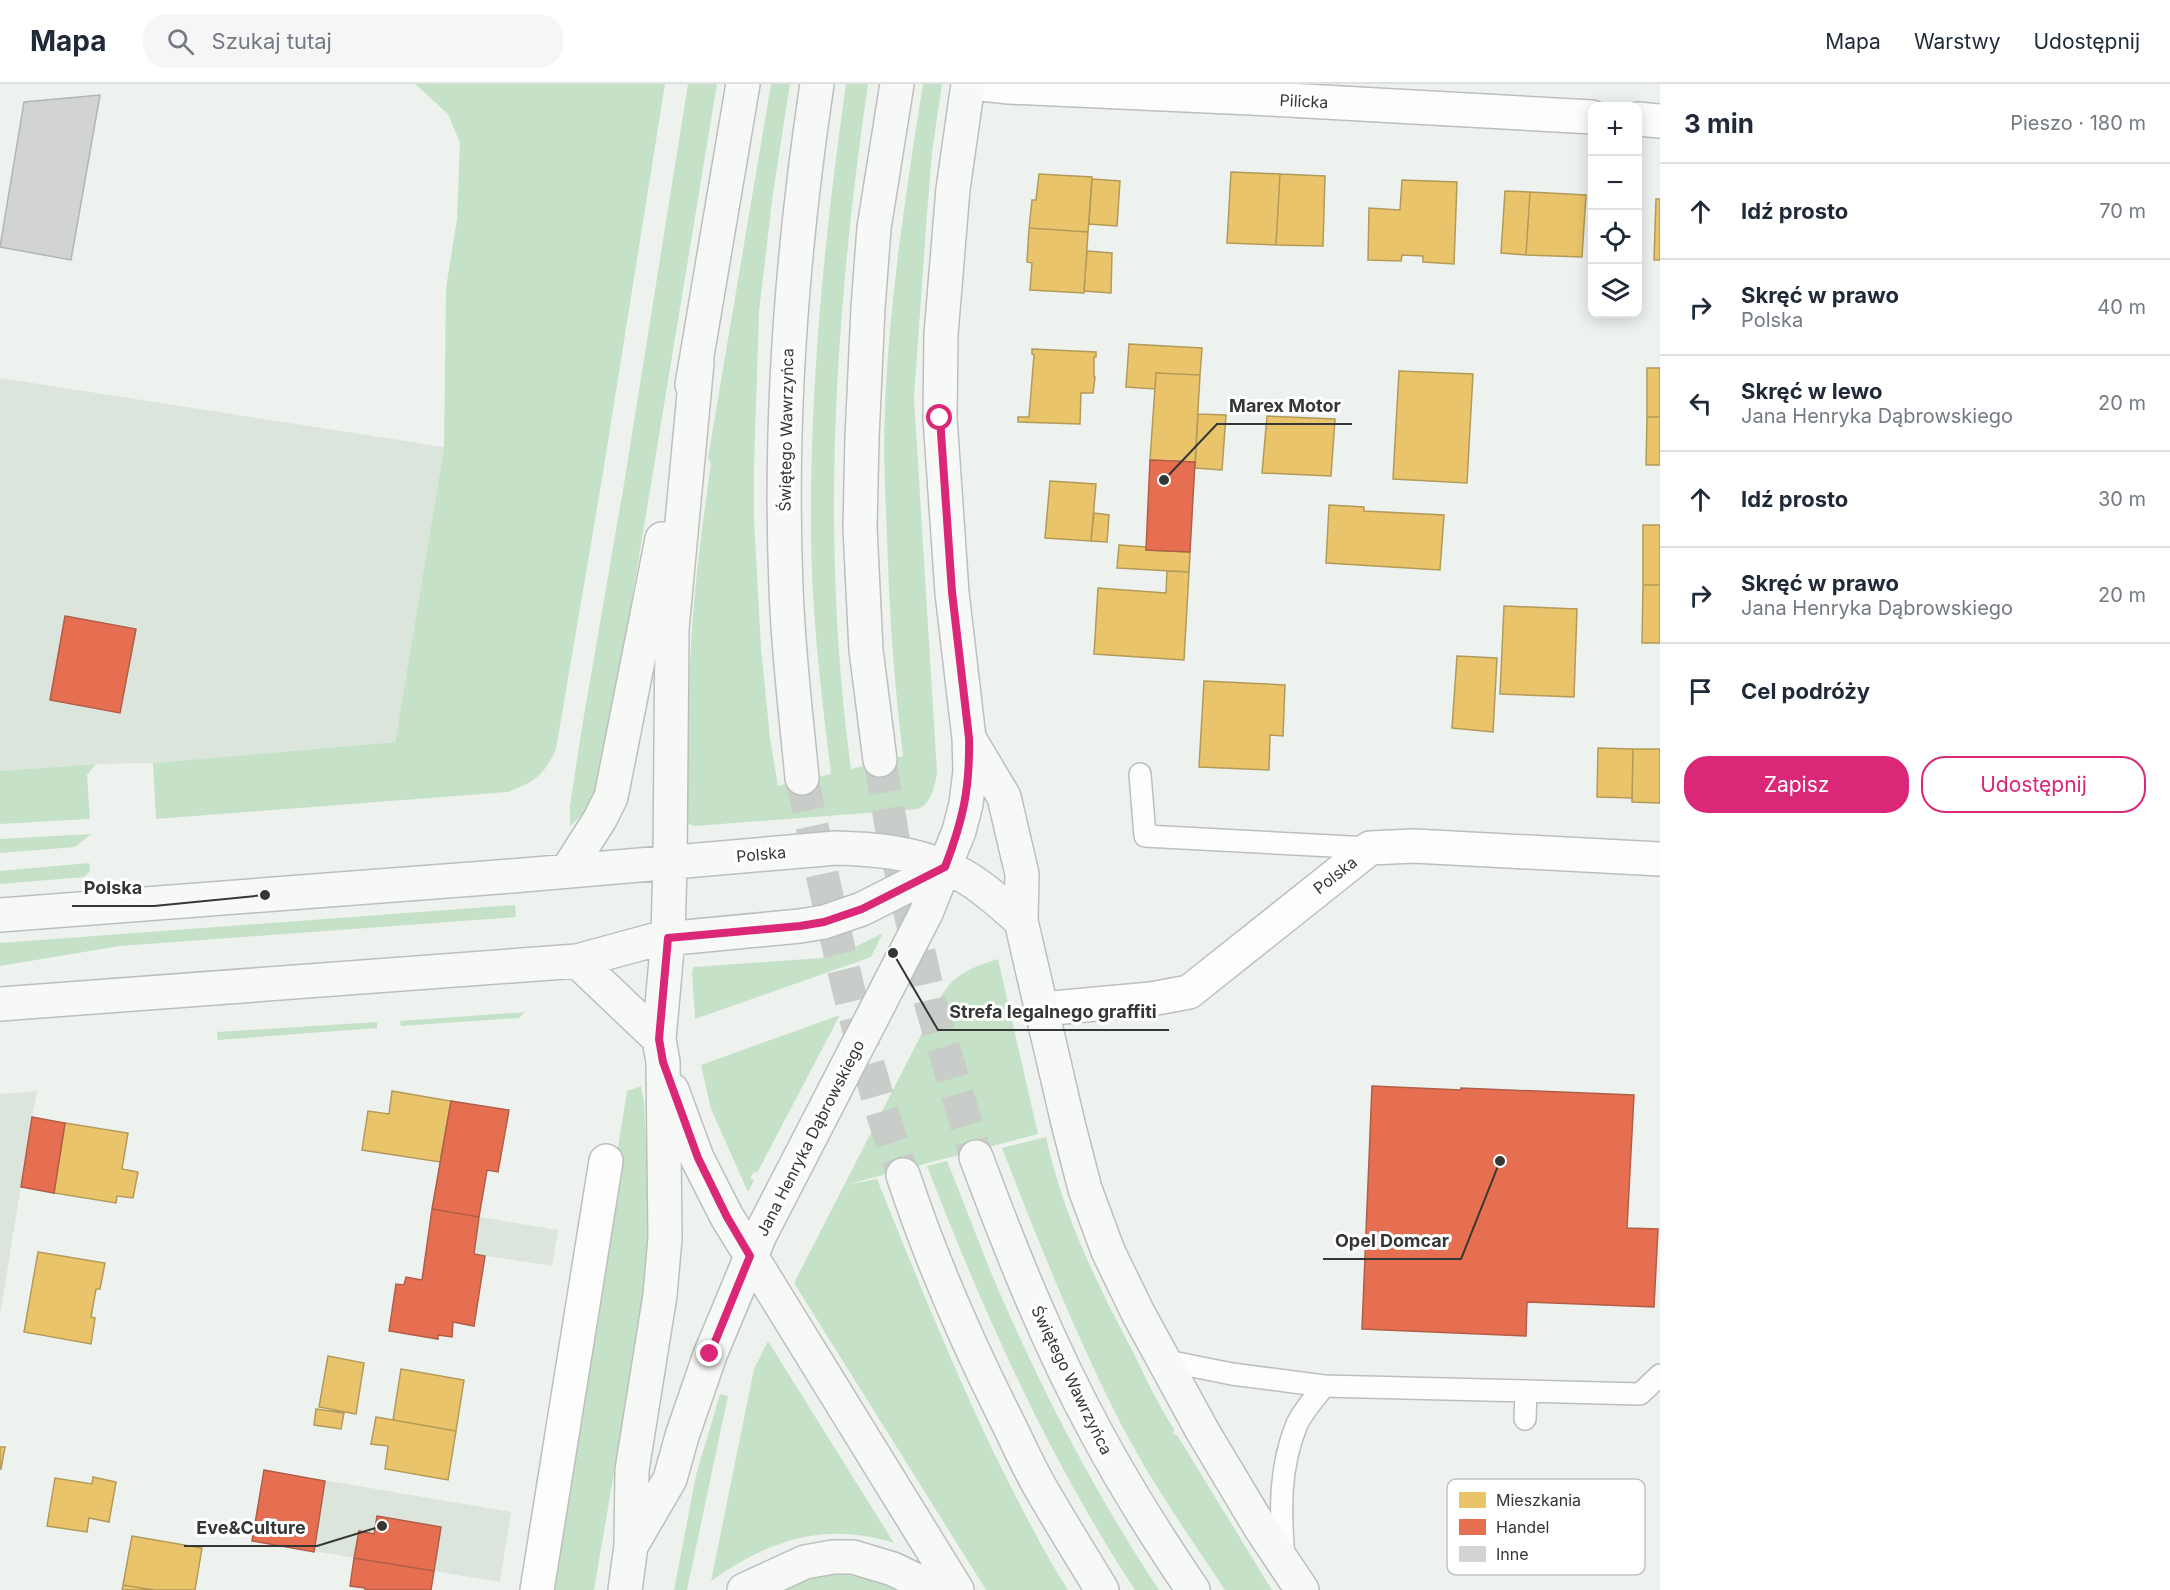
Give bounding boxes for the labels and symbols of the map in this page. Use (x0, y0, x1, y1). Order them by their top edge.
street label: Pilicka (1279, 90, 1329, 112)
street label: Świętego Wawrzyńca (775, 348, 797, 512)
callout: Marex Motor (1217, 388, 1352, 424)
text: Marex Motor (1229, 395, 1341, 416)
route start (926, 404, 952, 430)
street label: Polska (735, 842, 787, 866)
street label: Polska (1309, 852, 1361, 898)
callout: Polska (72, 870, 154, 906)
text: Polska (84, 877, 142, 898)
callout: Strefa legalnego graffiti (938, 994, 1169, 1030)
text: Strefa legalnego graffiti (949, 1001, 1157, 1022)
street label: Jana Henryka Dąbrowskiego (752, 1036, 868, 1240)
callout: Opel Domcar (1323, 1223, 1461, 1259)
text: Opel Domcar (1335, 1230, 1449, 1251)
street label: Świętego Wawrzyńca (1027, 1302, 1117, 1458)
route end (696, 1340, 722, 1366)
legend (1447, 1479, 1645, 1575)
text: Mieszkania (1496, 1490, 1581, 1510)
callout: Eve&Culture (184, 1510, 317, 1546)
text: Eve&Culture (196, 1517, 306, 1538)
text: Handel (1496, 1517, 1549, 1537)
text: Inne (1496, 1544, 1529, 1564)

